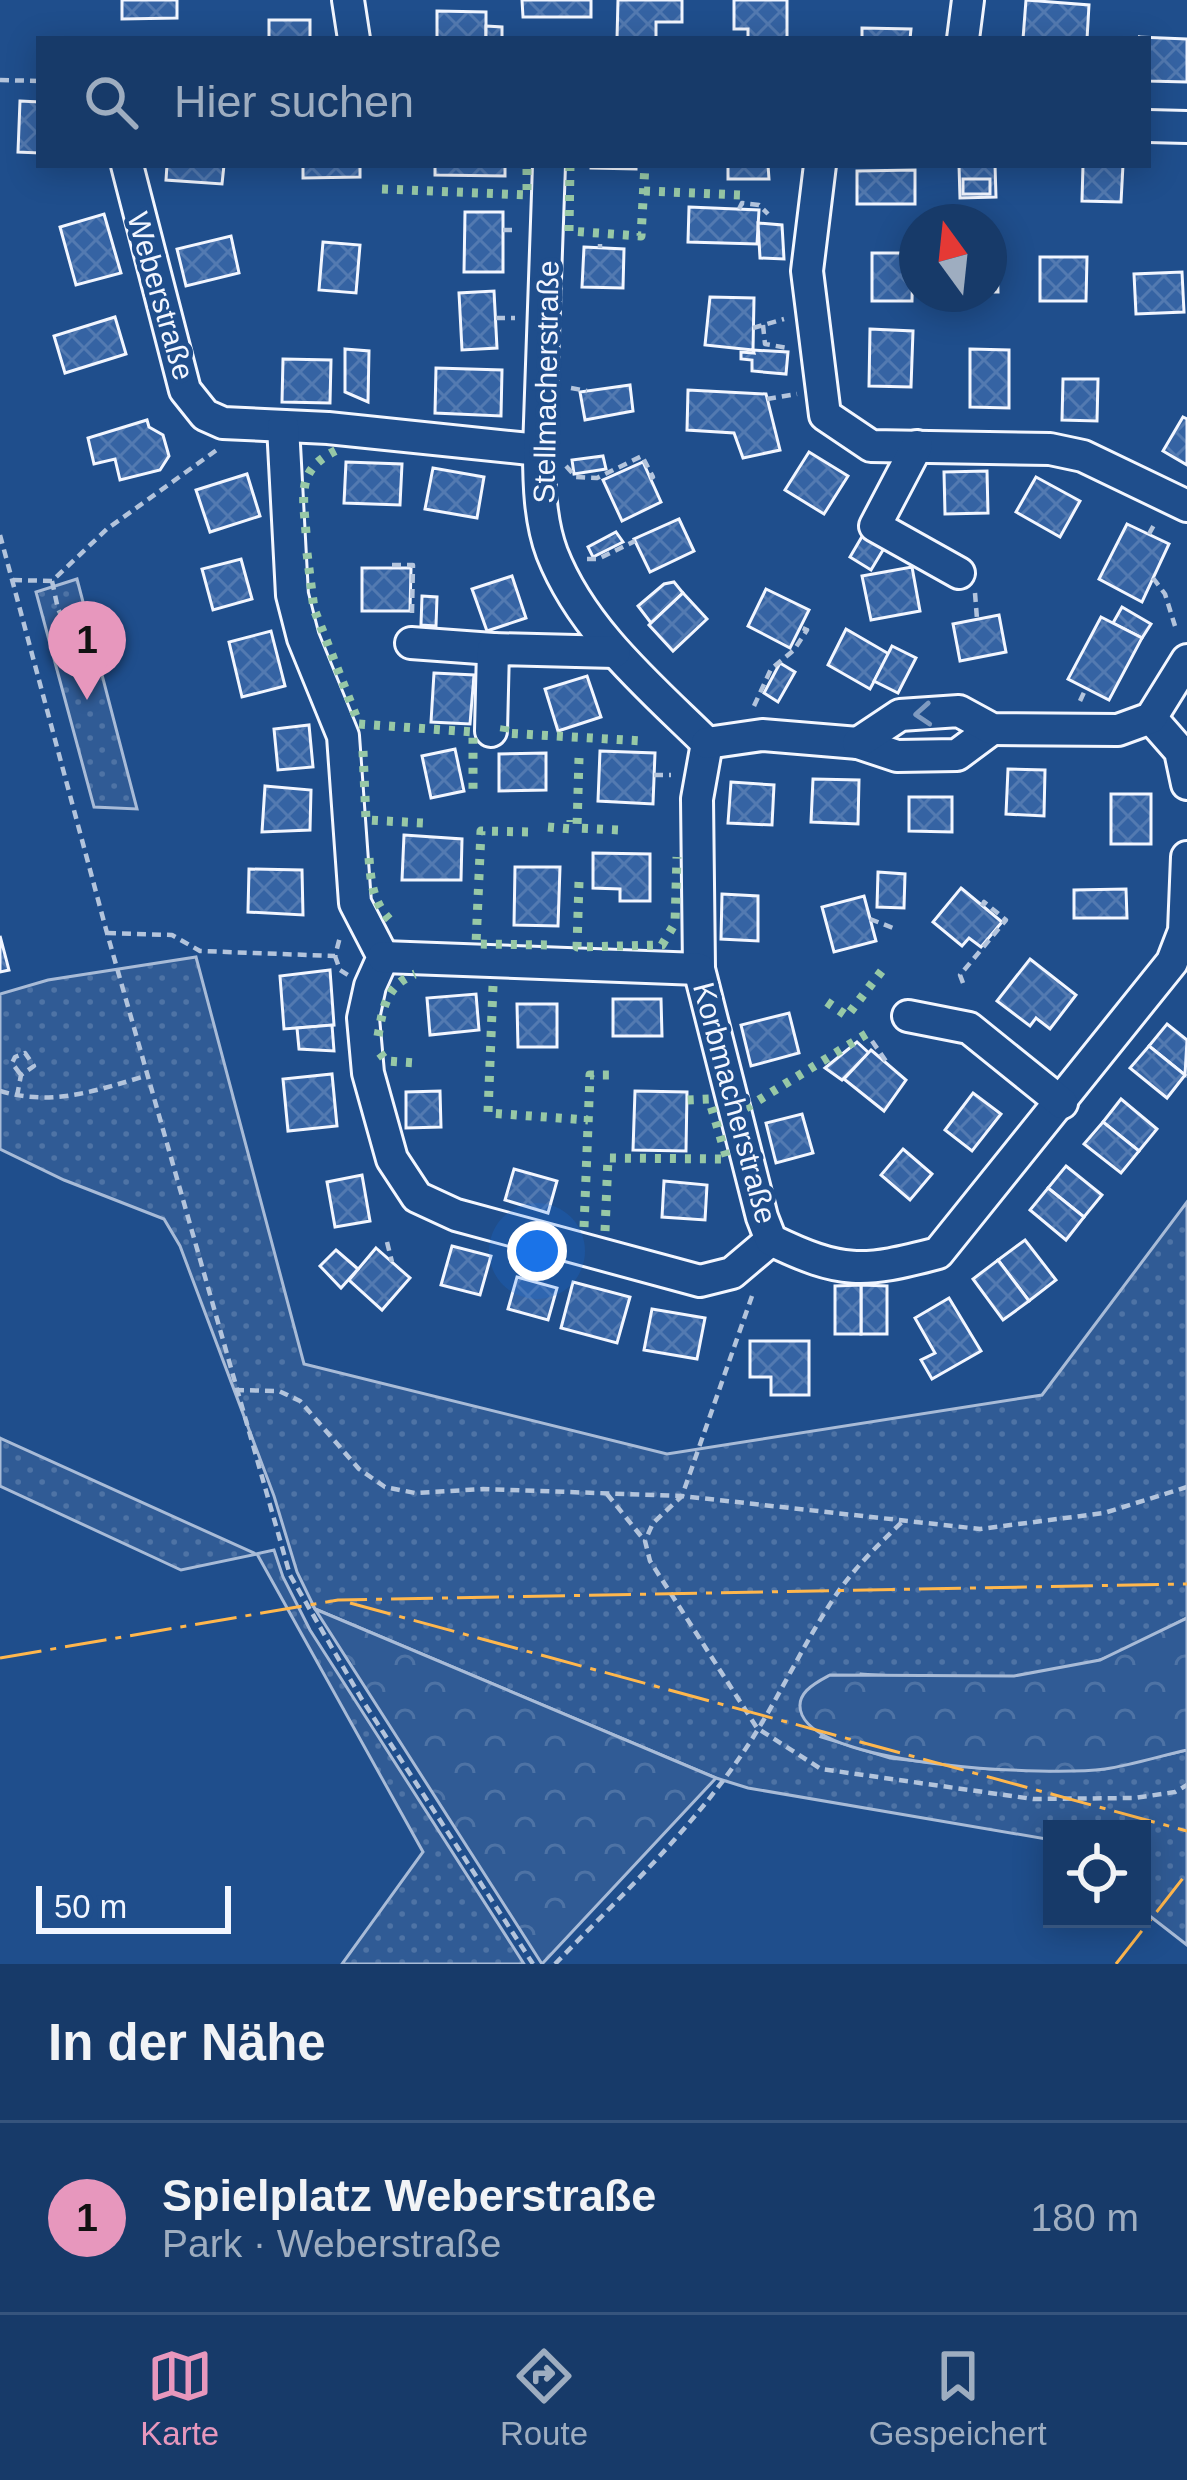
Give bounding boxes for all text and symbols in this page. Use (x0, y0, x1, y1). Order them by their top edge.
search box (36, 36, 1151, 168)
icon: search (78, 69, 144, 135)
text: Hier suchen (174, 76, 414, 127)
north arrow (899, 204, 1007, 312)
street label: Weberstraße (121, 208, 201, 384)
street label: Stellmacherstraße (527, 260, 565, 504)
pin: 1 (48, 601, 126, 700)
one-way arrow (913, 700, 932, 726)
street label: Korbmacherstraße (687, 979, 783, 1227)
your location (507, 1221, 567, 1281)
map controls (1043, 1820, 1151, 1928)
button: locate (1043, 1820, 1151, 1928)
scale bar (36, 1880, 231, 1933)
text: 50 m (54, 1888, 127, 1925)
text: In der Nähe (48, 2014, 326, 2071)
text: Spielplatz Weberstraße (162, 2170, 656, 2221)
text: 1 (76, 2196, 98, 2239)
text: 180 m (1031, 2196, 1139, 2239)
text: Park · Weberstraße (162, 2222, 502, 2265)
tab: Karte (140, 2343, 219, 2453)
tab: Route (500, 2343, 588, 2453)
tab: Gespeichert (869, 2343, 1047, 2453)

